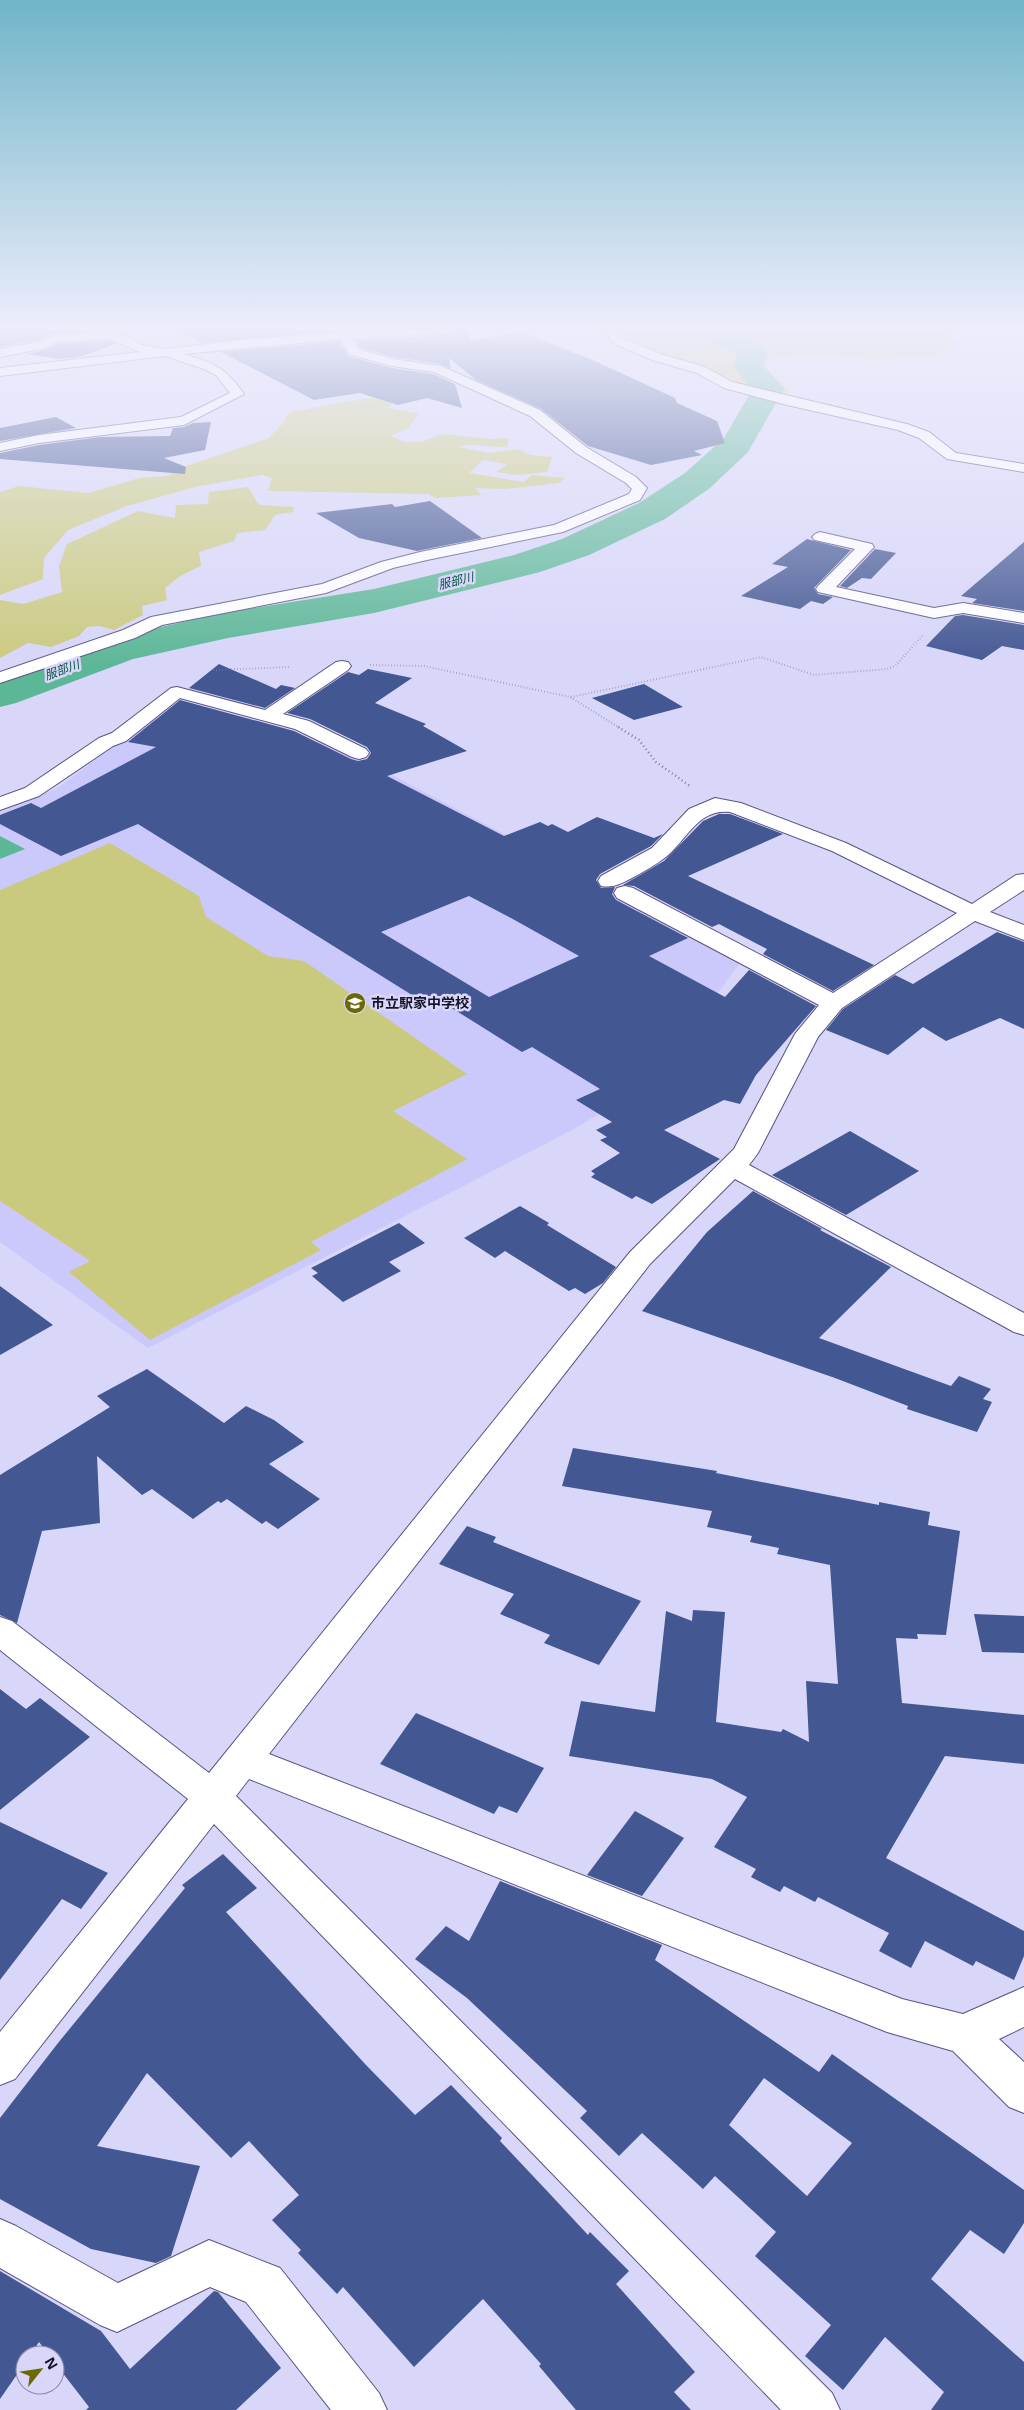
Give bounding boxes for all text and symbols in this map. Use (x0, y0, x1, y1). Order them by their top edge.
water label: 服部川 (436, 567, 477, 593)
water label: 服部川 (42, 655, 84, 684)
school or university icon: 市立駅家中学校 (343, 991, 367, 1015)
place label: 市立駅家中学校 (371, 993, 469, 1012)
north arrow (15, 2345, 65, 2395)
text: N (41, 2354, 63, 2373)

